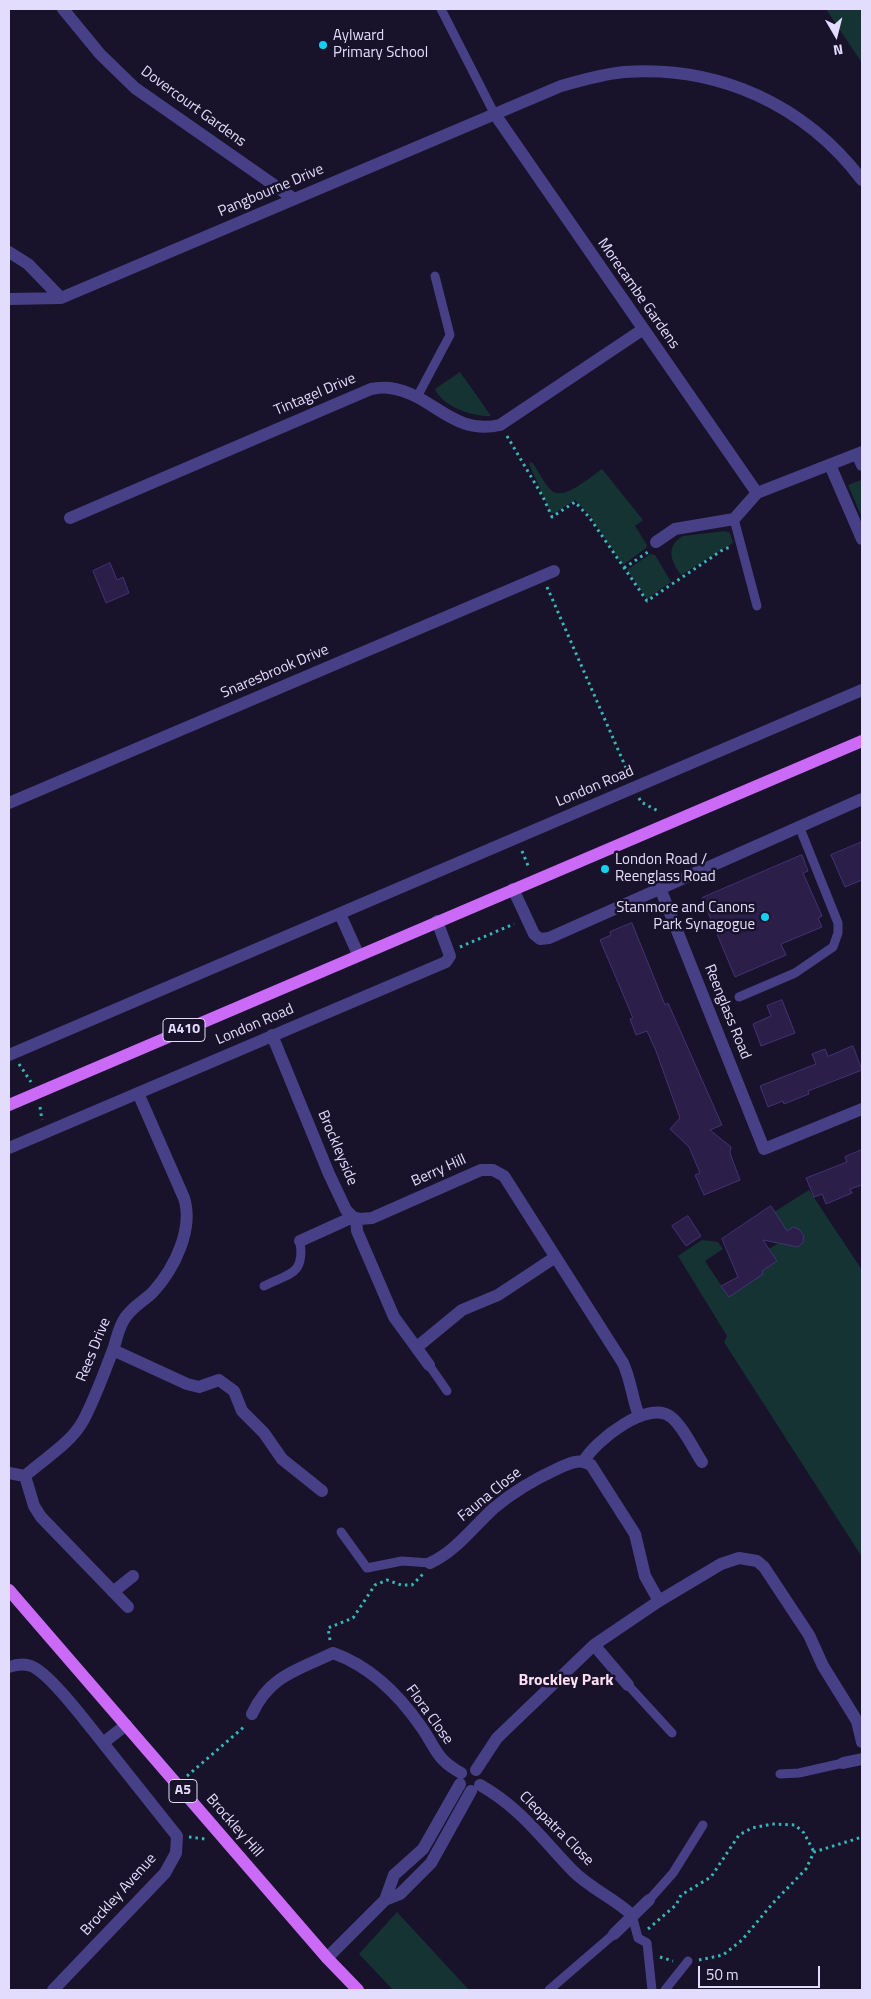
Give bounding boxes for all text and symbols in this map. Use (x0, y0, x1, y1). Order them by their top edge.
north arrow (811, 10, 861, 60)
place label: Aylward Primary School (333, 27, 428, 62)
marker: Aylward Primary School (317, 39, 329, 51)
text: N (832, 39, 844, 61)
street label: Dovercourt Gardens (137, 63, 249, 151)
street label: Pangbourne Drive (216, 161, 326, 221)
street label: Morecambe Gardens (593, 235, 683, 353)
street label: Tintagel Drive (272, 370, 358, 420)
street label: Snaresbrook Drive (218, 641, 332, 703)
street label: London Road (553, 763, 637, 811)
place label: London Road / Reenglass Road (615, 851, 716, 886)
marker: London Road / Reenglass Road (599, 863, 611, 875)
place label: Stanmore and Canons Park Synagogue (616, 899, 755, 934)
marker: Stanmore and Canons Park Synagogue (759, 911, 771, 923)
street label: Reenglass Road (700, 962, 754, 1062)
street label: London Road (213, 1001, 297, 1049)
road number: A410 (163, 1018, 205, 1042)
street label: Brockleyside (313, 1108, 361, 1188)
street label: Berry Hill (409, 1151, 469, 1191)
street label: Rees Drive (73, 1315, 115, 1385)
street label: Fauna Close (455, 1464, 525, 1526)
district label: Brockley Park (518, 1671, 614, 1691)
street label: Flora Close (401, 1682, 457, 1748)
road number: A5 (169, 1780, 197, 1802)
street label: Cleopatra Close (515, 1788, 597, 1870)
street label: Brockley Hill (202, 1791, 266, 1861)
street label: Brockley Avenue (77, 1850, 161, 1940)
scale bar (701, 1956, 824, 1988)
text: 50 m (706, 1963, 739, 1986)

